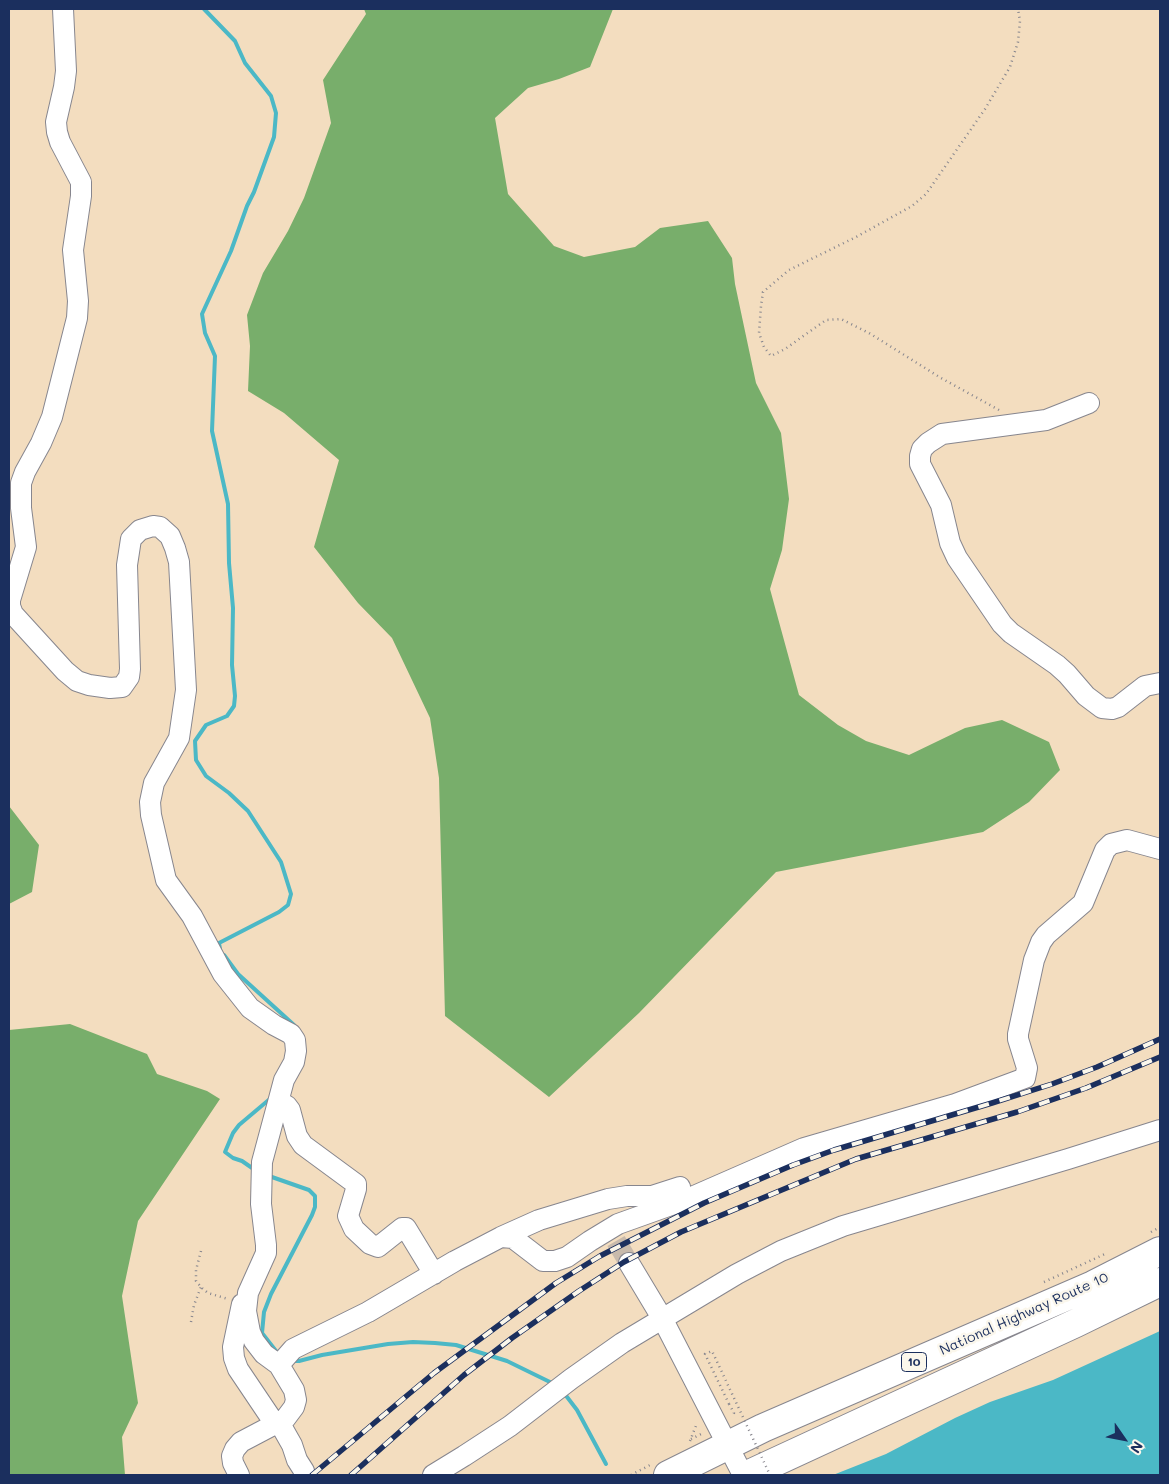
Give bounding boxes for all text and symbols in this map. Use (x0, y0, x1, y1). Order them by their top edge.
street label: National Highway Route 10 (937, 1269, 1111, 1359)
road number: 10 (902, 1352, 926, 1371)
north arrow (1099, 1414, 1149, 1464)
text: N (1126, 1438, 1148, 1457)

